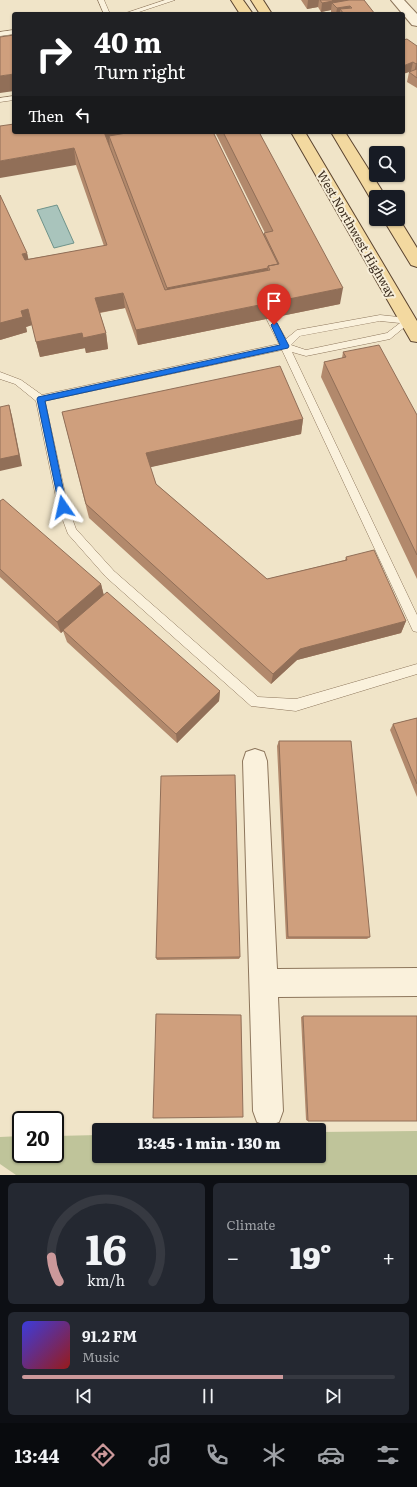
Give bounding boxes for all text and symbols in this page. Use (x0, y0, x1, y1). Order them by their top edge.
text: 40 m (94, 20, 162, 62)
icon: right (28, 28, 80, 80)
text: Turn right (94, 58, 185, 85)
text: Then (28, 104, 64, 127)
icon: left (72, 104, 94, 126)
map controls (369, 146, 405, 226)
button: search (369, 146, 405, 182)
street label: West Northwest Highway (313, 167, 401, 301)
button: layers (369, 190, 405, 226)
pin (257, 284, 291, 325)
icon: arrive (263, 290, 285, 312)
position arrow (42, 486, 84, 528)
speed limit sign: 20 (12, 1111, 64, 1163)
text: 13:45 · 1 min · 130 m (138, 1131, 280, 1154)
text: 16 (85, 1215, 127, 1277)
text: Climate (227, 1215, 275, 1234)
text: 19° (290, 1234, 332, 1278)
text: − (227, 1240, 239, 1273)
text: + (382, 1240, 395, 1273)
text: km/h (87, 1268, 126, 1289)
text: 91.2 FM (82, 1324, 137, 1347)
text: Music (82, 1347, 119, 1366)
icon: previous (73, 1385, 95, 1407)
icon: pause (197, 1385, 219, 1407)
icon: next (322, 1385, 344, 1407)
icon: directions (89, 1441, 117, 1469)
icon: music (146, 1441, 174, 1469)
icon: phone (203, 1441, 231, 1469)
icon: climate (260, 1441, 288, 1469)
icon: car (317, 1441, 345, 1469)
icon: filters (374, 1441, 402, 1469)
text: 13:44 (15, 1442, 59, 1469)

